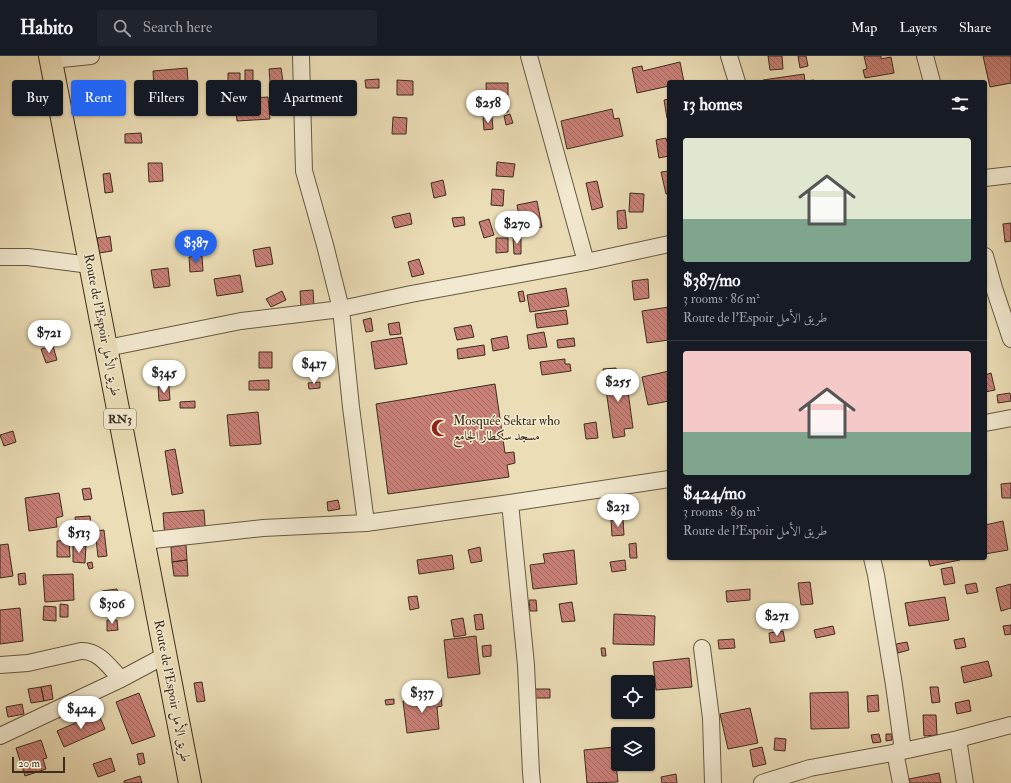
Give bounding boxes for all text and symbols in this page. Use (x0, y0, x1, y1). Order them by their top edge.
search box (97, 10, 377, 46)
text: Habito (20, 16, 73, 40)
icon: search (111, 17, 133, 39)
text: Search here (143, 18, 212, 37)
text: Map (851, 19, 877, 36)
text: Layers (899, 19, 937, 36)
text: Share (959, 19, 991, 36)
chip: Buy (12, 80, 63, 116)
chip: Rent (71, 80, 126, 116)
chip: Filters (134, 80, 198, 116)
chip: New (206, 80, 261, 116)
chip: Apartment (269, 80, 357, 116)
pin: $258 (464, 90, 512, 124)
icon: filters (949, 93, 971, 115)
text: 13 homes (683, 94, 742, 115)
text: $258 (475, 95, 501, 111)
icon: home (791, 164, 863, 236)
pin: $270 (493, 211, 541, 245)
text: $270 (504, 216, 530, 232)
pin: $387 (172, 230, 220, 264)
text: $387 (184, 235, 208, 251)
street label: Route de l’Espoir طريق الأمل (79, 252, 125, 398)
text: $387/mo (683, 270, 740, 291)
text: 3 rooms · 86 m² (683, 291, 760, 307)
text: Route de l’Espoir طريق الأمل (683, 310, 827, 326)
pin: $721 (25, 320, 73, 354)
text: $721 (37, 325, 61, 341)
pin: $417 (290, 351, 338, 385)
text: $417 (302, 356, 326, 372)
pin: $345 (140, 360, 188, 394)
text: $345 (151, 365, 177, 381)
pin: $255 (594, 369, 642, 403)
text: $255 (605, 374, 631, 390)
icon: home (791, 377, 863, 449)
road number: RN3 (104, 409, 136, 429)
place label: Mosquée Sektar who مسجد سكطار الجامع (453, 413, 560, 448)
mosque icon: Mosquée Sektar who مسجد سكطار الجامع (430, 418, 450, 438)
text: $424/mo (683, 483, 746, 504)
pin: $231 (594, 494, 642, 528)
text: $231 (606, 499, 630, 515)
text: 3 rooms · 89 m² (683, 504, 760, 520)
pin: $513 (55, 520, 103, 554)
text: Route de l’Espoir طريق الأمل (683, 523, 827, 539)
text: $513 (68, 525, 90, 541)
pin: $306 (88, 591, 136, 625)
text: $306 (99, 596, 125, 612)
pin: $271 (753, 603, 801, 637)
text: $271 (765, 608, 789, 624)
street label: Route de l’Espoir طريق الأمل (149, 618, 195, 764)
map controls (611, 675, 655, 771)
button: locate (611, 675, 655, 719)
pin: $337 (398, 680, 446, 714)
text: $337 (410, 685, 434, 701)
pin: $424 (57, 696, 105, 730)
text: $424 (67, 701, 95, 717)
button: layers (611, 727, 655, 771)
scale bar (12, 755, 65, 774)
text: 20 m (18, 757, 40, 770)

